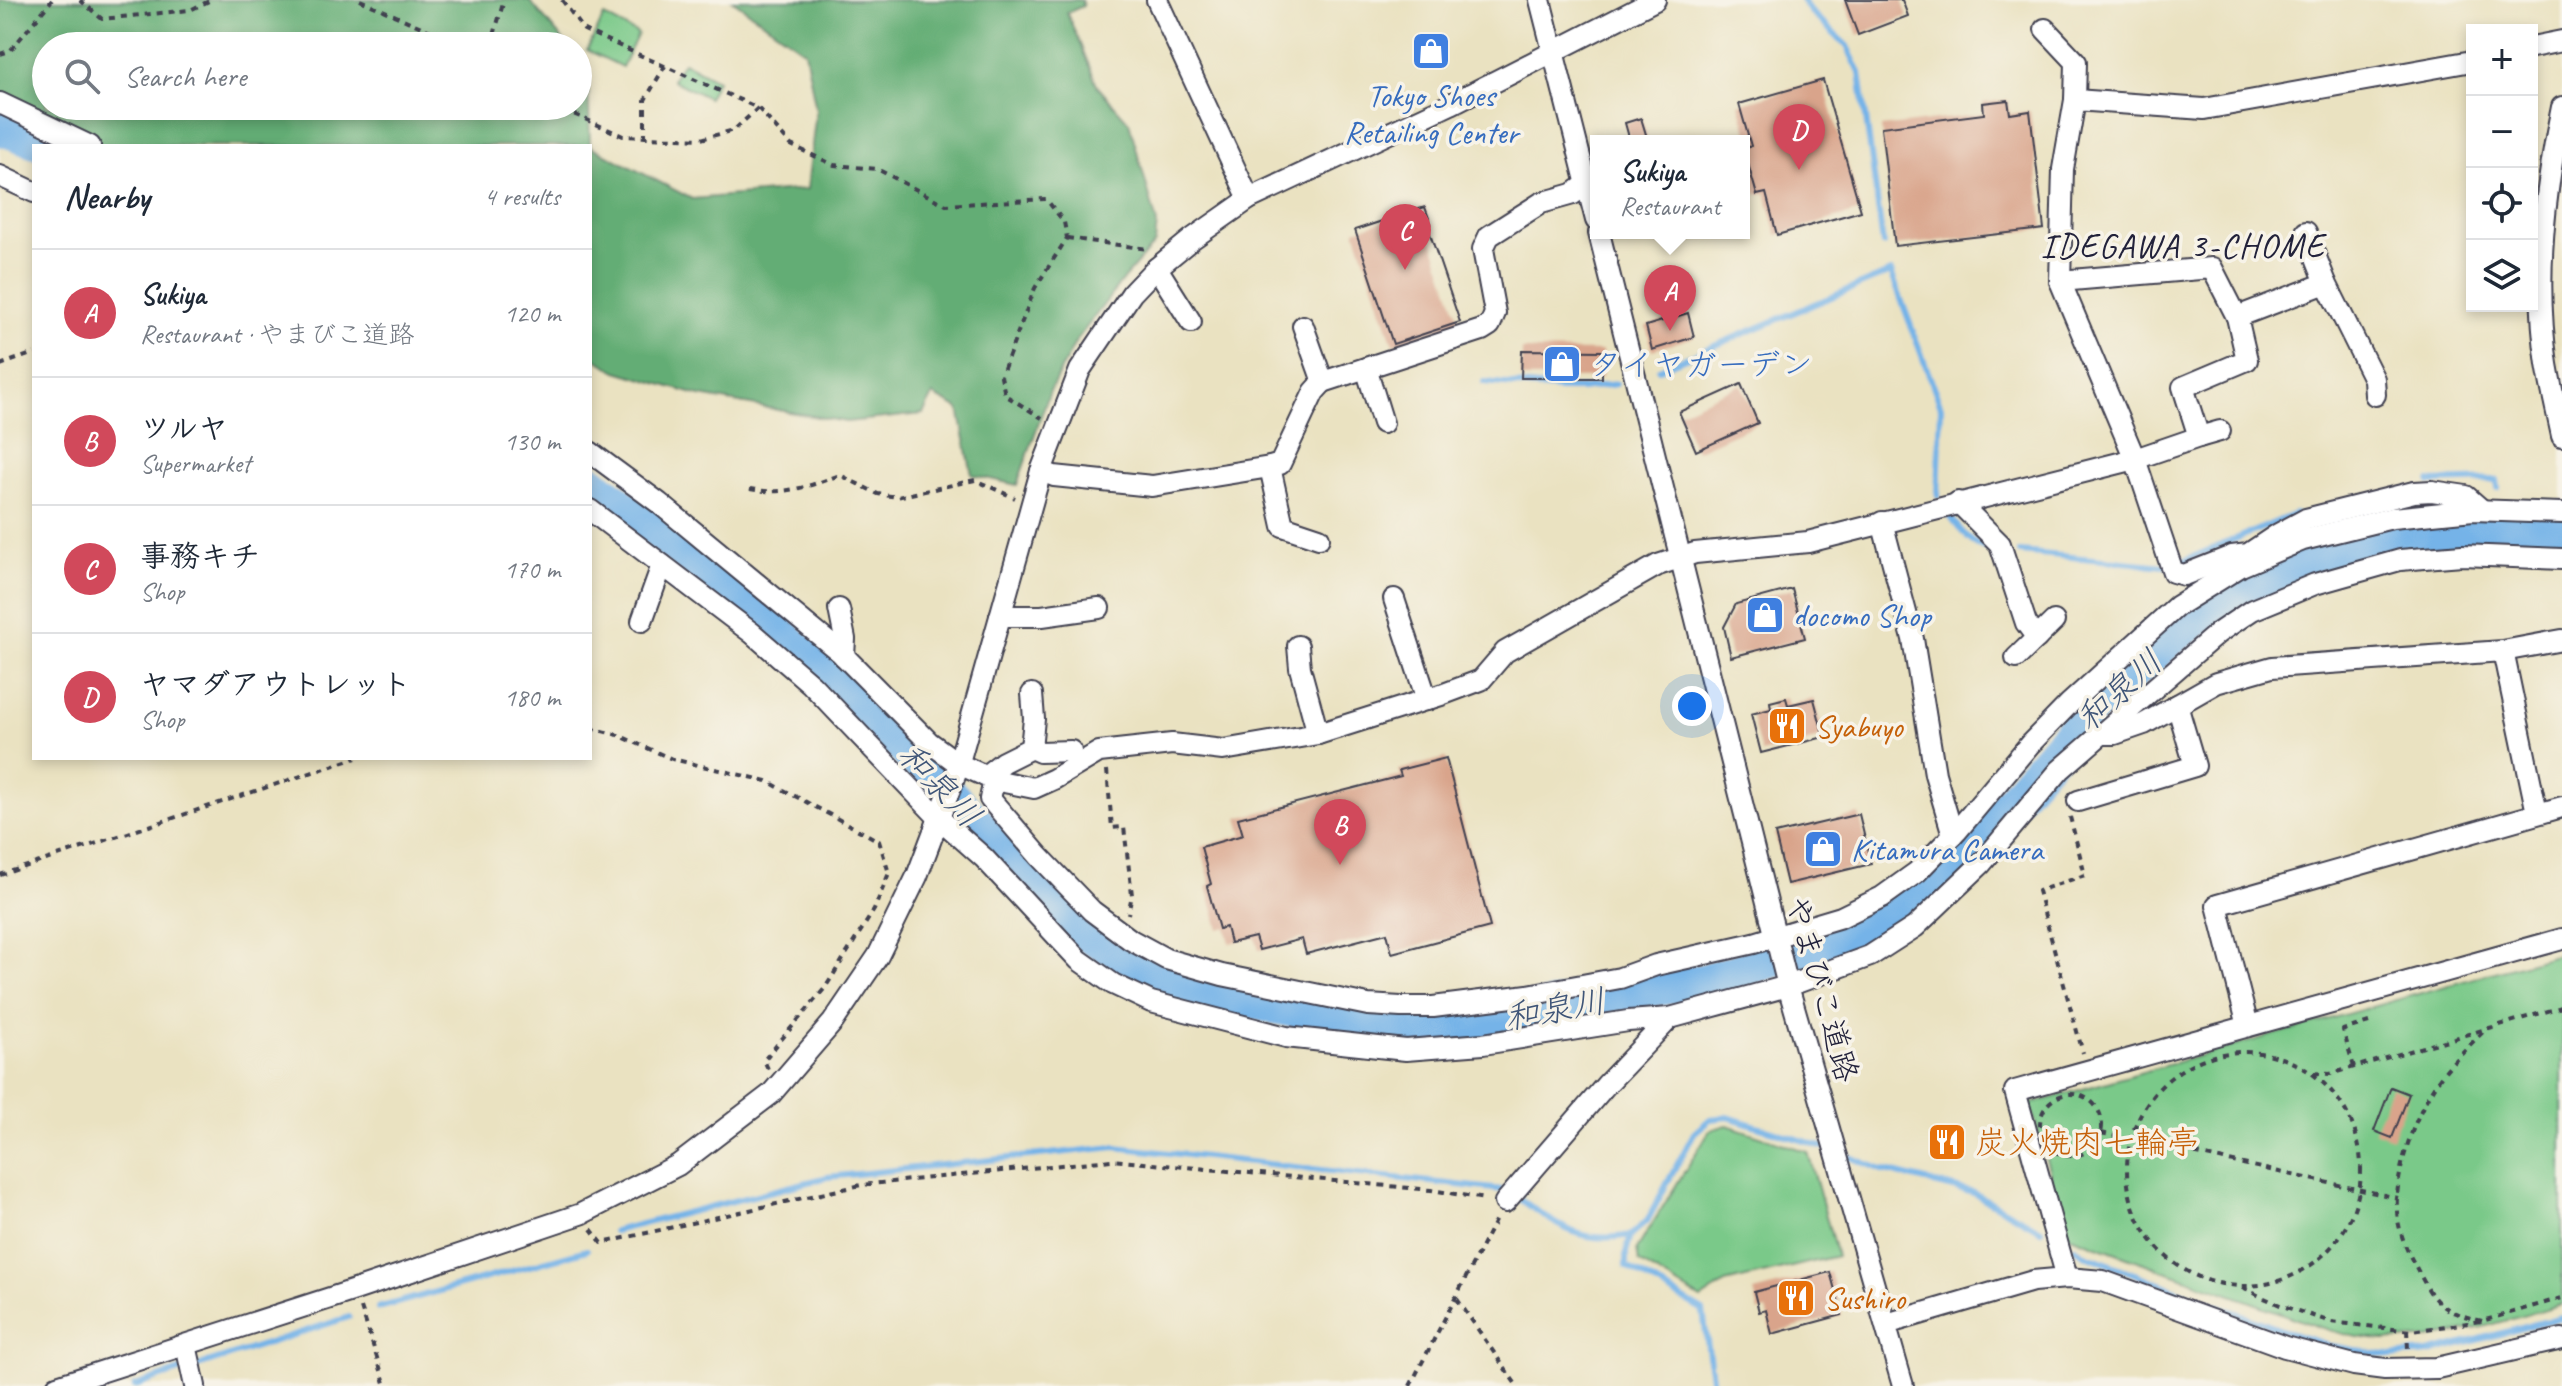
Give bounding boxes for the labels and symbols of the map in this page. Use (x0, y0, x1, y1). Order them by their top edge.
shop icon: Tokyo Shoes Retailing Center (1410, 30, 1452, 72)
place label: Tokyo Shoes Retailing Center (1344, 75, 1521, 153)
pin: D (1773, 104, 1825, 170)
pin: C (1379, 204, 1431, 270)
district label: IDEGAWA 3-CHOME (2041, 224, 2327, 267)
pin: A (1644, 265, 1696, 331)
shop icon: タイヤガーデン (1541, 343, 1583, 385)
place label: タイヤガーデン (1590, 344, 1813, 385)
shop icon: docomo Shop (1744, 594, 1786, 636)
place label: docomo Shop (1793, 595, 1933, 636)
water label: 和泉川 (2067, 640, 2171, 740)
your location (1672, 686, 1712, 726)
restaurant icon: Syabuyo (1766, 705, 1808, 747)
place label: Syabuyo (1815, 706, 1904, 747)
water label: 和泉川 (889, 733, 991, 837)
pin: B (1314, 799, 1366, 865)
shop icon: Kitamura Camera (1802, 828, 1844, 870)
place label: Kitamura Camera (1851, 829, 2045, 870)
street label: やまびこ道路 (1776, 891, 1868, 1087)
water label: 和泉川 (1501, 979, 1609, 1039)
restaurant icon: 炭火焼肉七輪亭 (1926, 1121, 1968, 1163)
place label: 炭火焼肉七輪亭 (1975, 1122, 2199, 1163)
restaurant icon: Sushiro (1775, 1277, 1817, 1319)
place label: Sushiro (1824, 1278, 1907, 1319)

